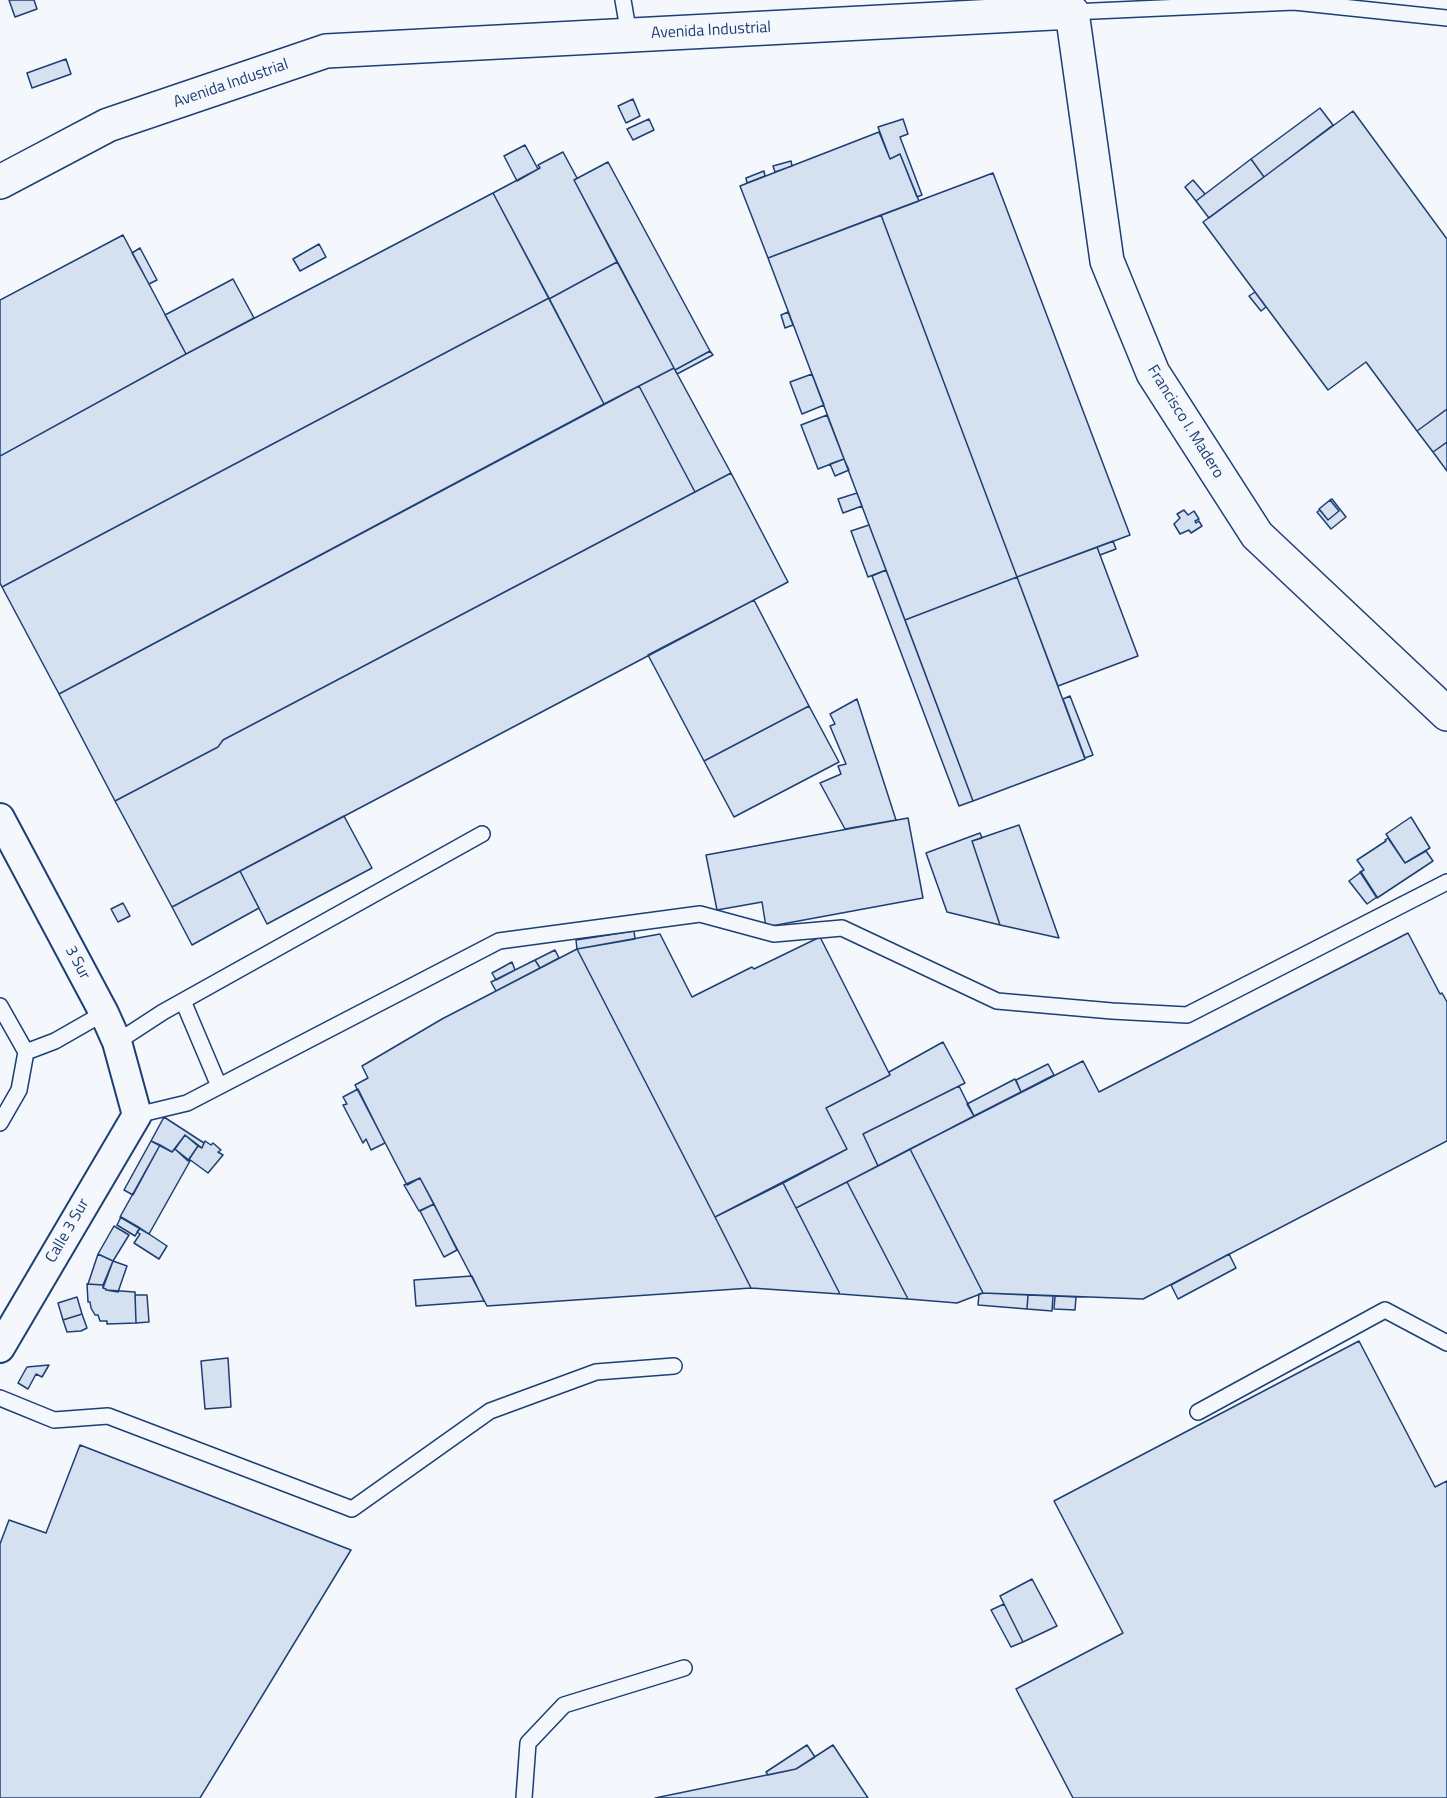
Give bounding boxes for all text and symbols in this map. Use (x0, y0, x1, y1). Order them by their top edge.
street label: Avenida Industrial (650, 18, 772, 44)
street label: Avenida Industrial (171, 55, 291, 113)
street label: Francisco I. Madero (1142, 362, 1228, 482)
street label: 3 Sur (60, 943, 94, 983)
street label: Calle 3 Sur (42, 1196, 94, 1266)

